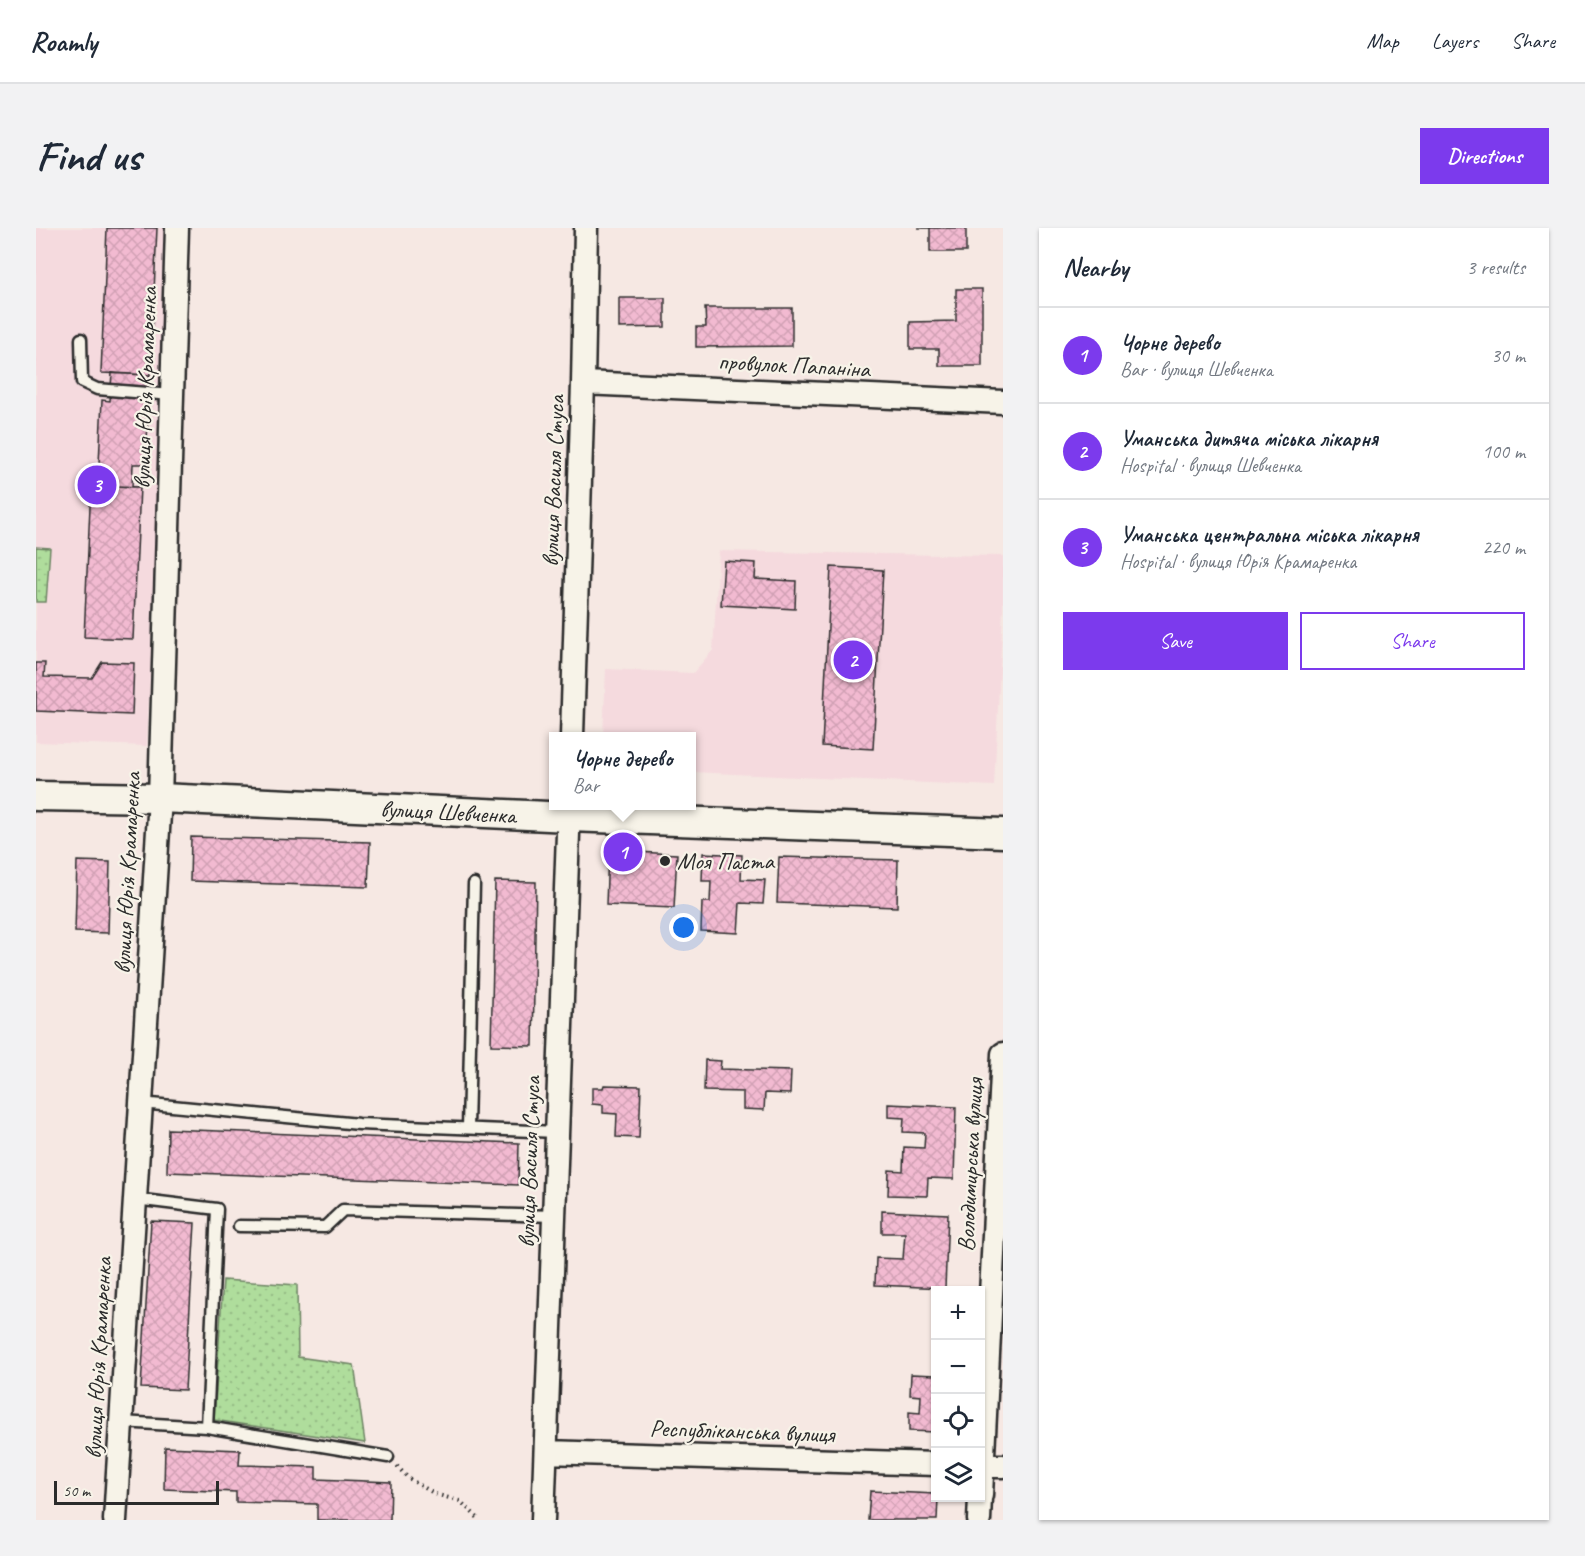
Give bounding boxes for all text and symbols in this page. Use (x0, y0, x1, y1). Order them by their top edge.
text: Roamly (30, 24, 97, 59)
text: Map (1366, 28, 1399, 54)
text: Layers (1432, 28, 1478, 54)
text: Share (1511, 28, 1555, 54)
button: Directions (1420, 128, 1549, 184)
text: Find us (36, 130, 141, 183)
text: Nearby (1063, 251, 1128, 284)
text: 3 results (1466, 255, 1525, 280)
street label: вулиця Юрія Крамаренка (126, 285, 164, 489)
text: Чорне дерево (1120, 329, 1220, 357)
text: 1 (1078, 343, 1087, 368)
text: 30 m (1491, 343, 1525, 368)
street label: провулок Папаніна (717, 346, 872, 384)
text: Bar · вулиця Шевченка (1120, 357, 1273, 382)
street label: вулиця Василя Стуса (535, 393, 571, 567)
text: Уманська дитяча міська лікарня (1120, 425, 1378, 453)
text: 2 (1078, 439, 1087, 464)
text: 100 m (1482, 439, 1525, 464)
text: Hospital · вулиця Шевченка (1120, 453, 1301, 478)
pin: 3 (78, 462, 116, 508)
text: Уманська центральна міська лікарня (1120, 521, 1419, 549)
text: 3 (1078, 535, 1087, 560)
text: 220 m (1482, 535, 1525, 560)
text: Hospital · вулиця Юрія Крамаренка (1120, 549, 1356, 574)
button: Save (1063, 612, 1288, 670)
button: Share (1300, 612, 1525, 670)
pin: 2 (834, 638, 872, 682)
popup (549, 732, 696, 810)
text: Чорне дерево (573, 745, 672, 773)
street label: вулиця Юрія Крамаренка (107, 770, 147, 975)
text: Bar (573, 773, 599, 798)
street label: вулиця Шевченка (380, 793, 519, 831)
pin: 1 (604, 830, 642, 874)
place label: Моя Паста (677, 846, 775, 876)
marker: Моя Паста (658, 854, 672, 868)
your location (669, 913, 698, 942)
street label: вулиця Василя Стуса (511, 1074, 547, 1248)
street label: Володимирська вулиця (950, 1076, 990, 1252)
street label: вулиця Юрія Крамаренка (78, 1255, 118, 1460)
map controls (931, 1286, 985, 1502)
button: + (931, 1286, 985, 1340)
button: − (931, 1340, 985, 1394)
button: locate (931, 1394, 985, 1448)
street label: Республіканська вулиця (649, 1413, 836, 1449)
button: layers (931, 1448, 985, 1502)
scale bar (54, 1478, 219, 1506)
text: 50 m (63, 1481, 90, 1501)

